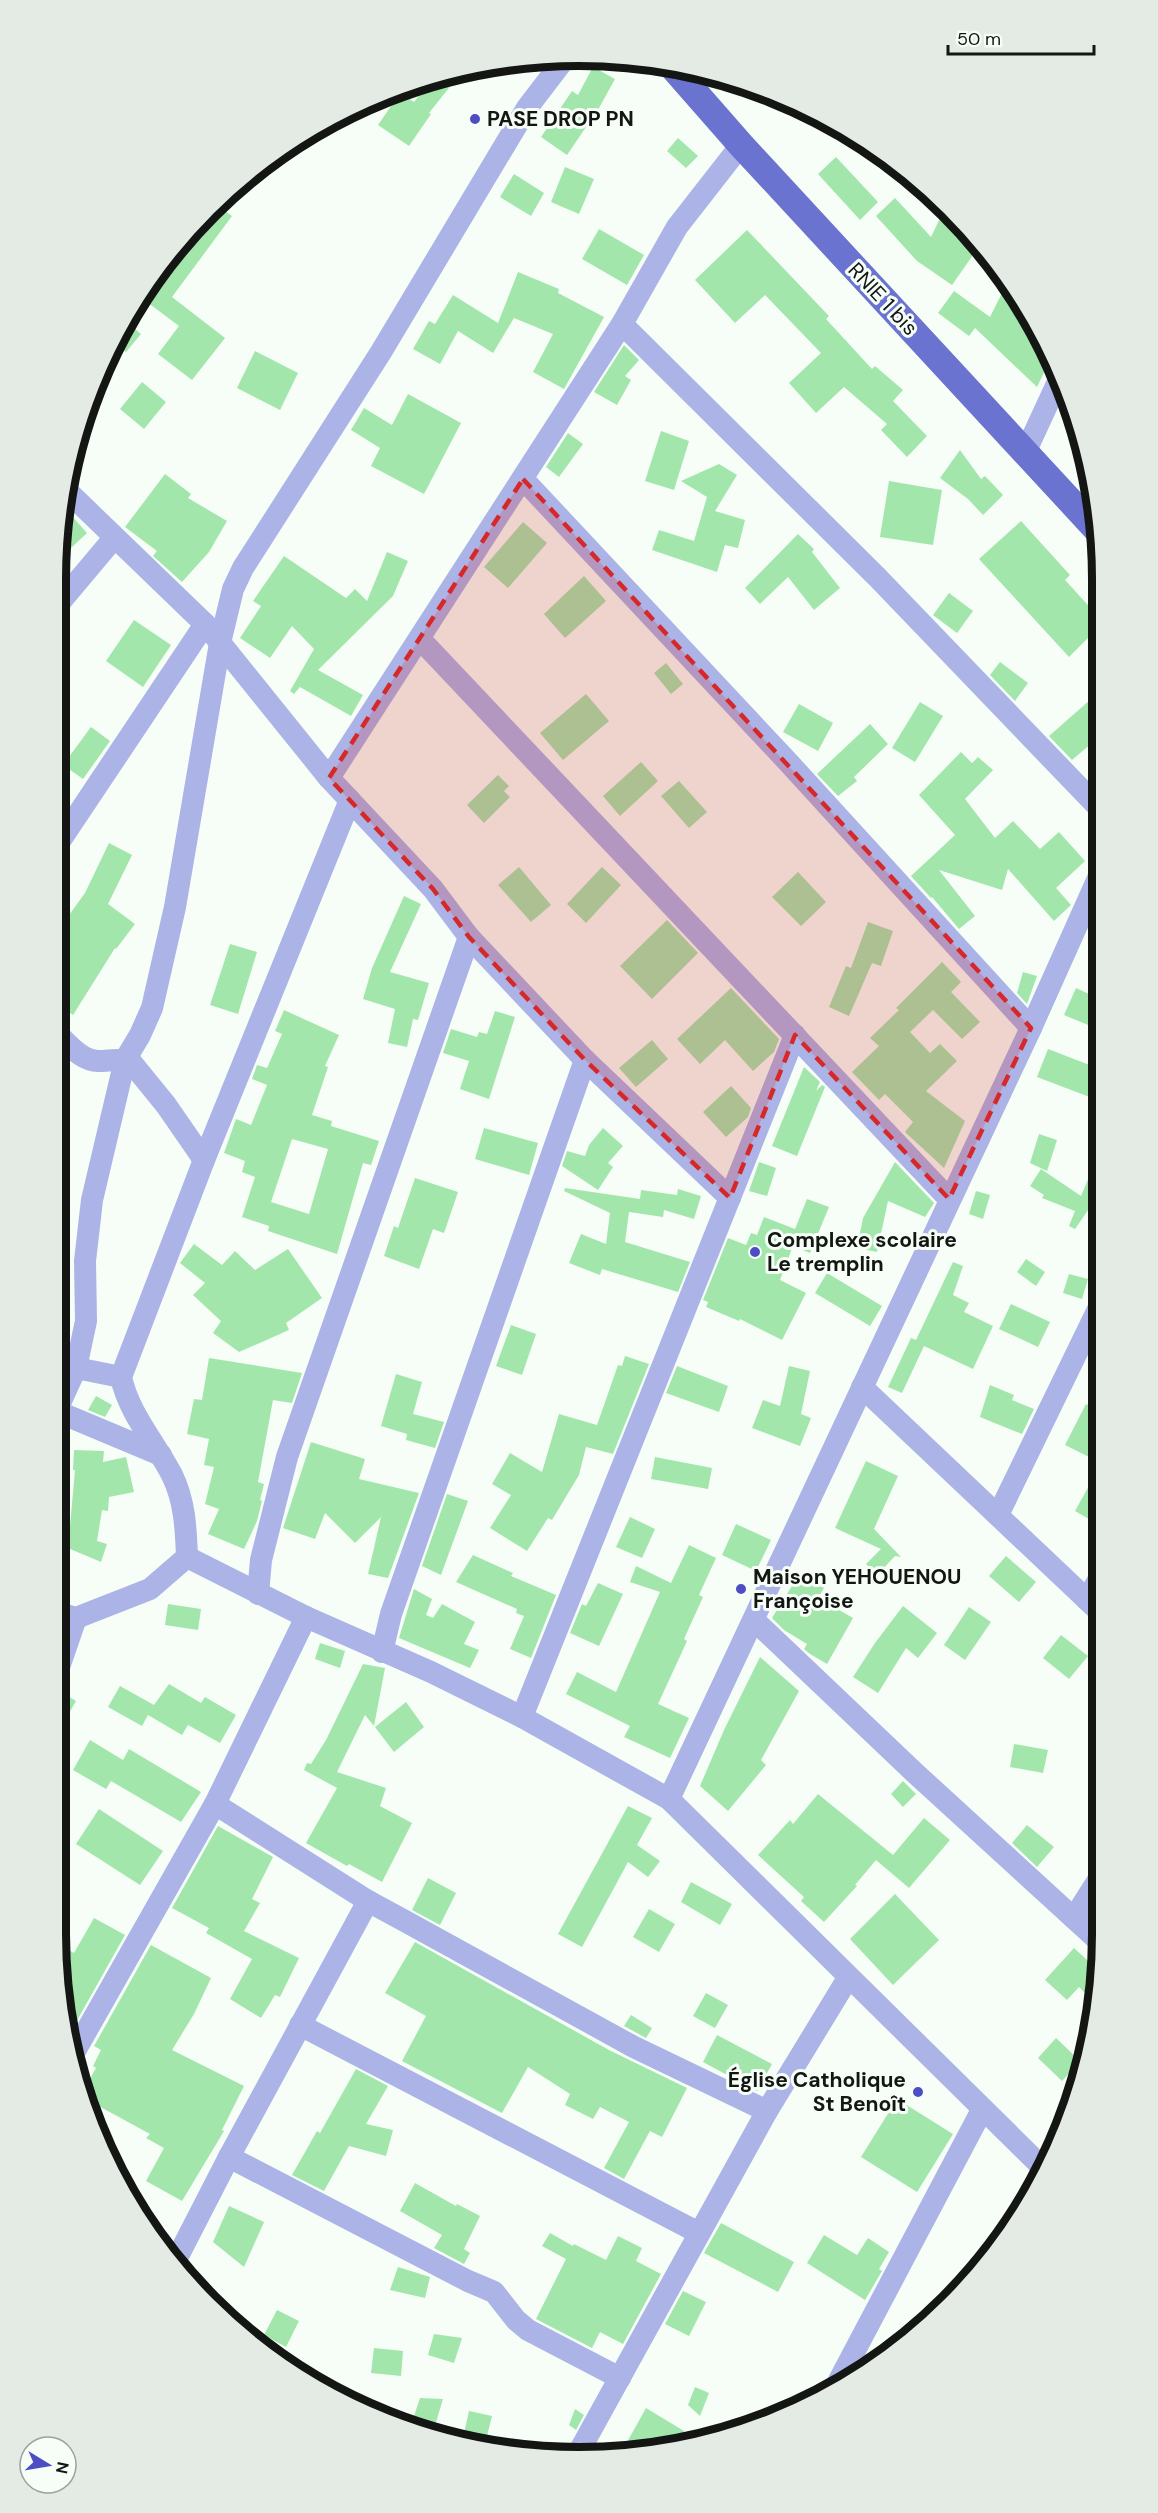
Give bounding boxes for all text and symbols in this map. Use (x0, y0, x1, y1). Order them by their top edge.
scale bar (948, 18, 1094, 56)
text: 50 m (957, 27, 1001, 51)
place label: PASE DROP PN (487, 105, 634, 133)
marker: PASE DROP PN (468, 112, 482, 126)
street label: RNIE 1 bis (842, 256, 924, 342)
place label: Complexe scolaire Le tremplin (767, 1226, 957, 1278)
marker: Complexe scolaire Le tremplin (748, 1245, 762, 1259)
place label: Maison YEHOUENOU Françoise (753, 1563, 961, 1615)
marker: Maison YEHOUENOU Françoise (734, 1582, 748, 1596)
place label: Église Catholique St Benoît (728, 2066, 906, 2118)
marker: Église Catholique St Benoît (911, 2085, 925, 2099)
north arrow (18, 2435, 78, 2495)
text: N (51, 2460, 74, 2475)

